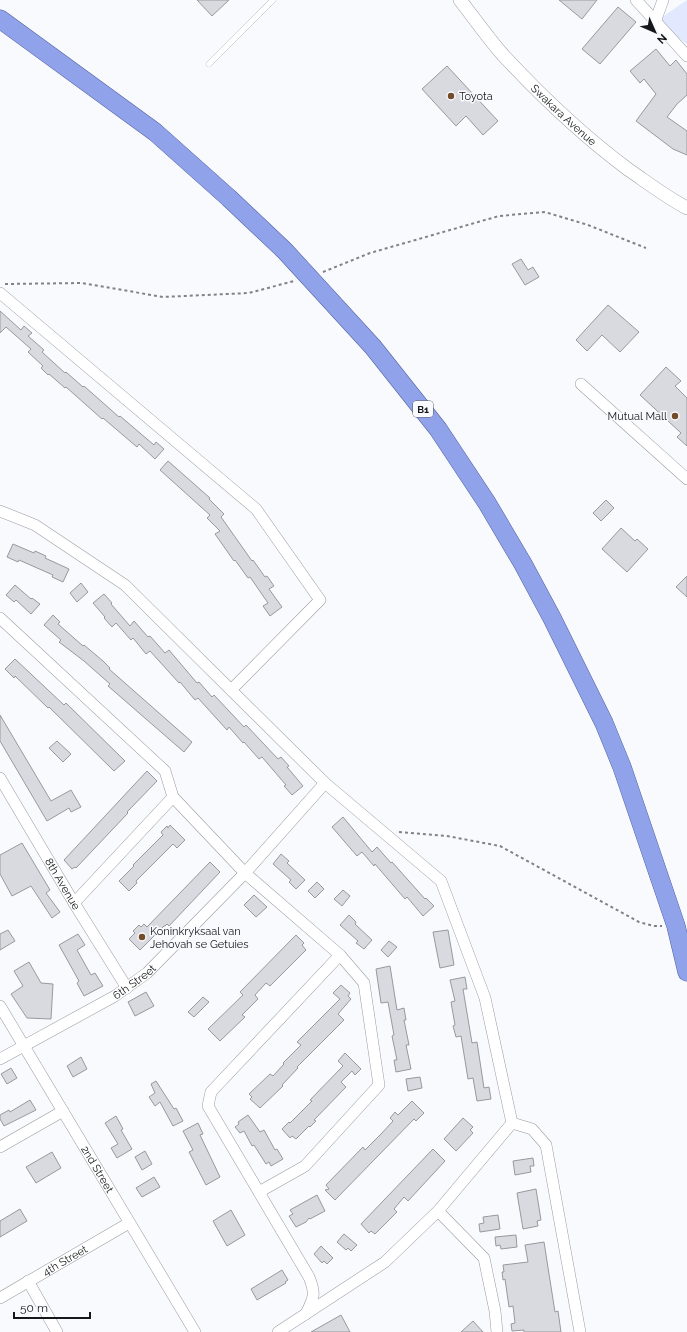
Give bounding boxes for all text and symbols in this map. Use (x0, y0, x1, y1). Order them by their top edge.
north arrow (635, 12, 675, 52)
text: N (654, 31, 669, 46)
street label: Swakara Avenue (528, 82, 599, 149)
place label: Toyota (459, 90, 493, 103)
marker: Toyota (446, 91, 456, 101)
road number: B1 (413, 401, 433, 417)
place label: Mutual Mall (608, 410, 667, 423)
marker: Mutual Mall (670, 411, 680, 421)
street label: 8th Avenue (42, 856, 83, 913)
place label: Koninkryksaal van Jehovah se Getuies (150, 925, 249, 951)
marker: Koninkryksaal van Jehovah se Getuies (137, 932, 147, 942)
street label: 6th Street (111, 962, 159, 1002)
street label: 2nd Street (78, 1144, 116, 1195)
street label: 4th Street (40, 1243, 90, 1279)
scale bar (14, 1294, 90, 1320)
text: 50 m (20, 1301, 48, 1315)

